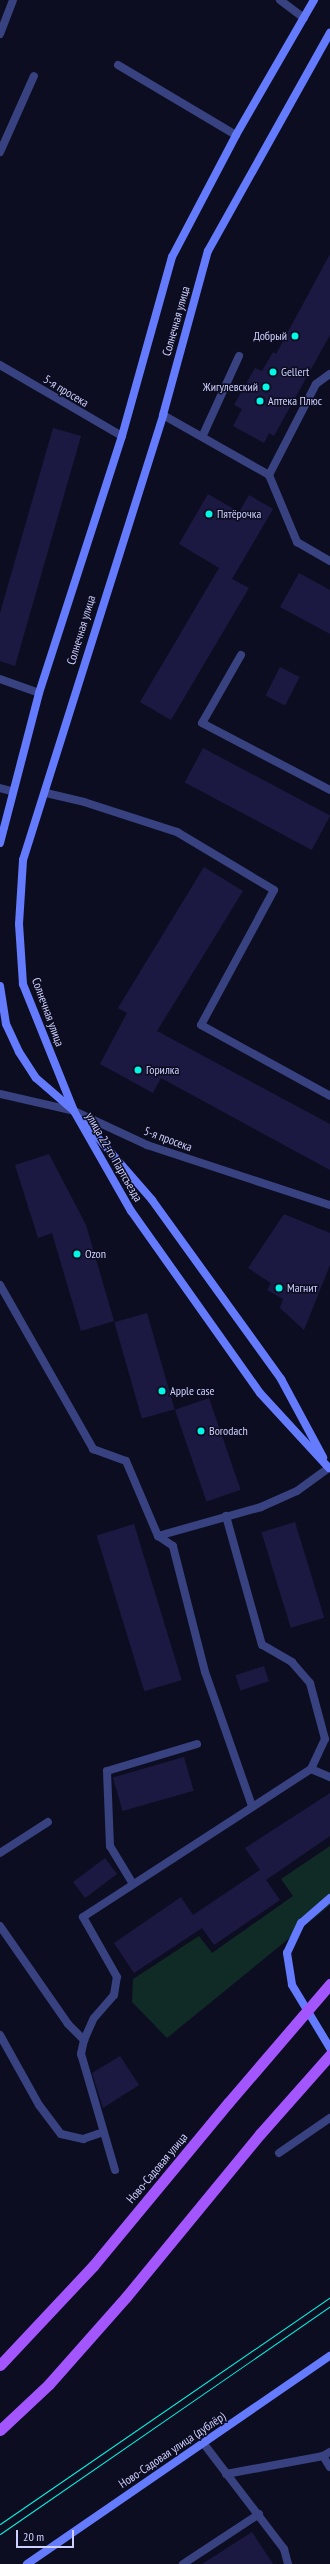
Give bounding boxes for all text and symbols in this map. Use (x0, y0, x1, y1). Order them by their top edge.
street label: Солнечная улица (159, 284, 193, 358)
place label: Добрый (253, 329, 287, 343)
marker: Добрый (290, 331, 300, 341)
place label: Gellert (281, 365, 309, 379)
marker: Gellert (268, 367, 278, 377)
street label: 5-я просека (41, 372, 91, 410)
place label: Жигулевский (203, 380, 258, 394)
marker: Жигулевский (261, 382, 271, 392)
place label: Аптека Плюс (268, 394, 322, 408)
marker: Аптека Плюс (255, 396, 265, 406)
place label: Пятёрочка (217, 507, 261, 521)
marker: Пятёрочка (204, 509, 214, 519)
street label: Солнечная улица (64, 593, 98, 667)
street label: Солнечная улица (29, 976, 67, 1048)
place label: Горилка (146, 1063, 179, 1077)
marker: Горилка (133, 1065, 143, 1075)
street label: улица 22-го Партсъезда (83, 1110, 145, 1204)
street label: 5-я просека (142, 1124, 194, 1154)
place label: Ozon (85, 1247, 106, 1261)
marker: Ozon (72, 1249, 82, 1259)
place label: Магнит (287, 1281, 317, 1295)
marker: Магнит (274, 1283, 284, 1293)
place label: Apple case (170, 1384, 214, 1398)
marker: Apple case (157, 1386, 167, 1396)
place label: Borodach (209, 1424, 248, 1438)
marker: Borodach (196, 1426, 206, 1436)
street label: Ново-Садовая улица (123, 2130, 191, 2206)
street label: Ново-Садовая улица (дублёр) (116, 2409, 228, 2491)
scale bar (18, 2522, 76, 2548)
text: 20 m (23, 2529, 44, 2544)

